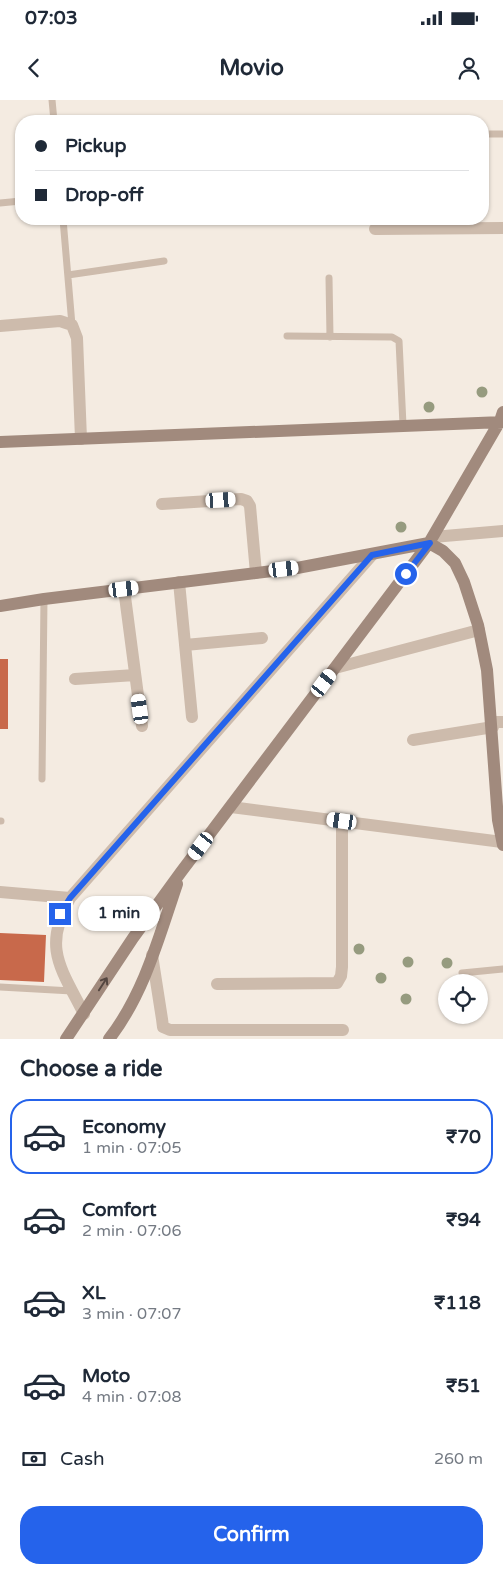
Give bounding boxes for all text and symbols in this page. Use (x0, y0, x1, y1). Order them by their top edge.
text: 07:03 (25, 7, 78, 29)
icon: back (20, 54, 48, 82)
icon: person (455, 54, 483, 82)
text: Movio (219, 55, 284, 81)
text: Pickup (65, 135, 126, 157)
text: Drop-off (65, 184, 144, 206)
car (205, 492, 236, 508)
car (268, 560, 299, 578)
route start (395, 563, 417, 585)
car (108, 580, 139, 598)
car (308, 667, 339, 699)
car (130, 693, 149, 725)
car (326, 811, 357, 831)
car (185, 830, 216, 862)
callout: 1 min (78, 896, 160, 932)
route end (49, 903, 71, 925)
text: 1 min (98, 903, 140, 923)
map controls (438, 974, 488, 1024)
button: locate (438, 974, 488, 1024)
one-way arrow (98, 978, 108, 992)
text: Choose a ride (20, 1056, 163, 1082)
icon: car (22, 1114, 67, 1159)
text: Economy (82, 1116, 166, 1138)
text: ₹70 (446, 1126, 481, 1148)
text: 1 min · 07:05 (82, 1138, 181, 1158)
icon: car (22, 1197, 67, 1242)
text: Comfort (82, 1199, 156, 1221)
text: ₹94 (446, 1209, 481, 1231)
text: 2 min · 07:06 (82, 1221, 181, 1241)
icon: car (22, 1280, 67, 1325)
text: XL (82, 1282, 106, 1304)
text: ₹118 (434, 1292, 481, 1314)
text: 3 min · 07:07 (82, 1304, 181, 1324)
icon: car (22, 1363, 67, 1408)
text: Moto (82, 1365, 130, 1387)
text: ₹51 (446, 1375, 481, 1397)
text: 4 min · 07:08 (82, 1387, 181, 1407)
icon: cash (20, 1445, 48, 1473)
text: Cash (60, 1448, 105, 1470)
text: 260 m (434, 1449, 483, 1469)
button: Confirm (20, 1506, 483, 1564)

